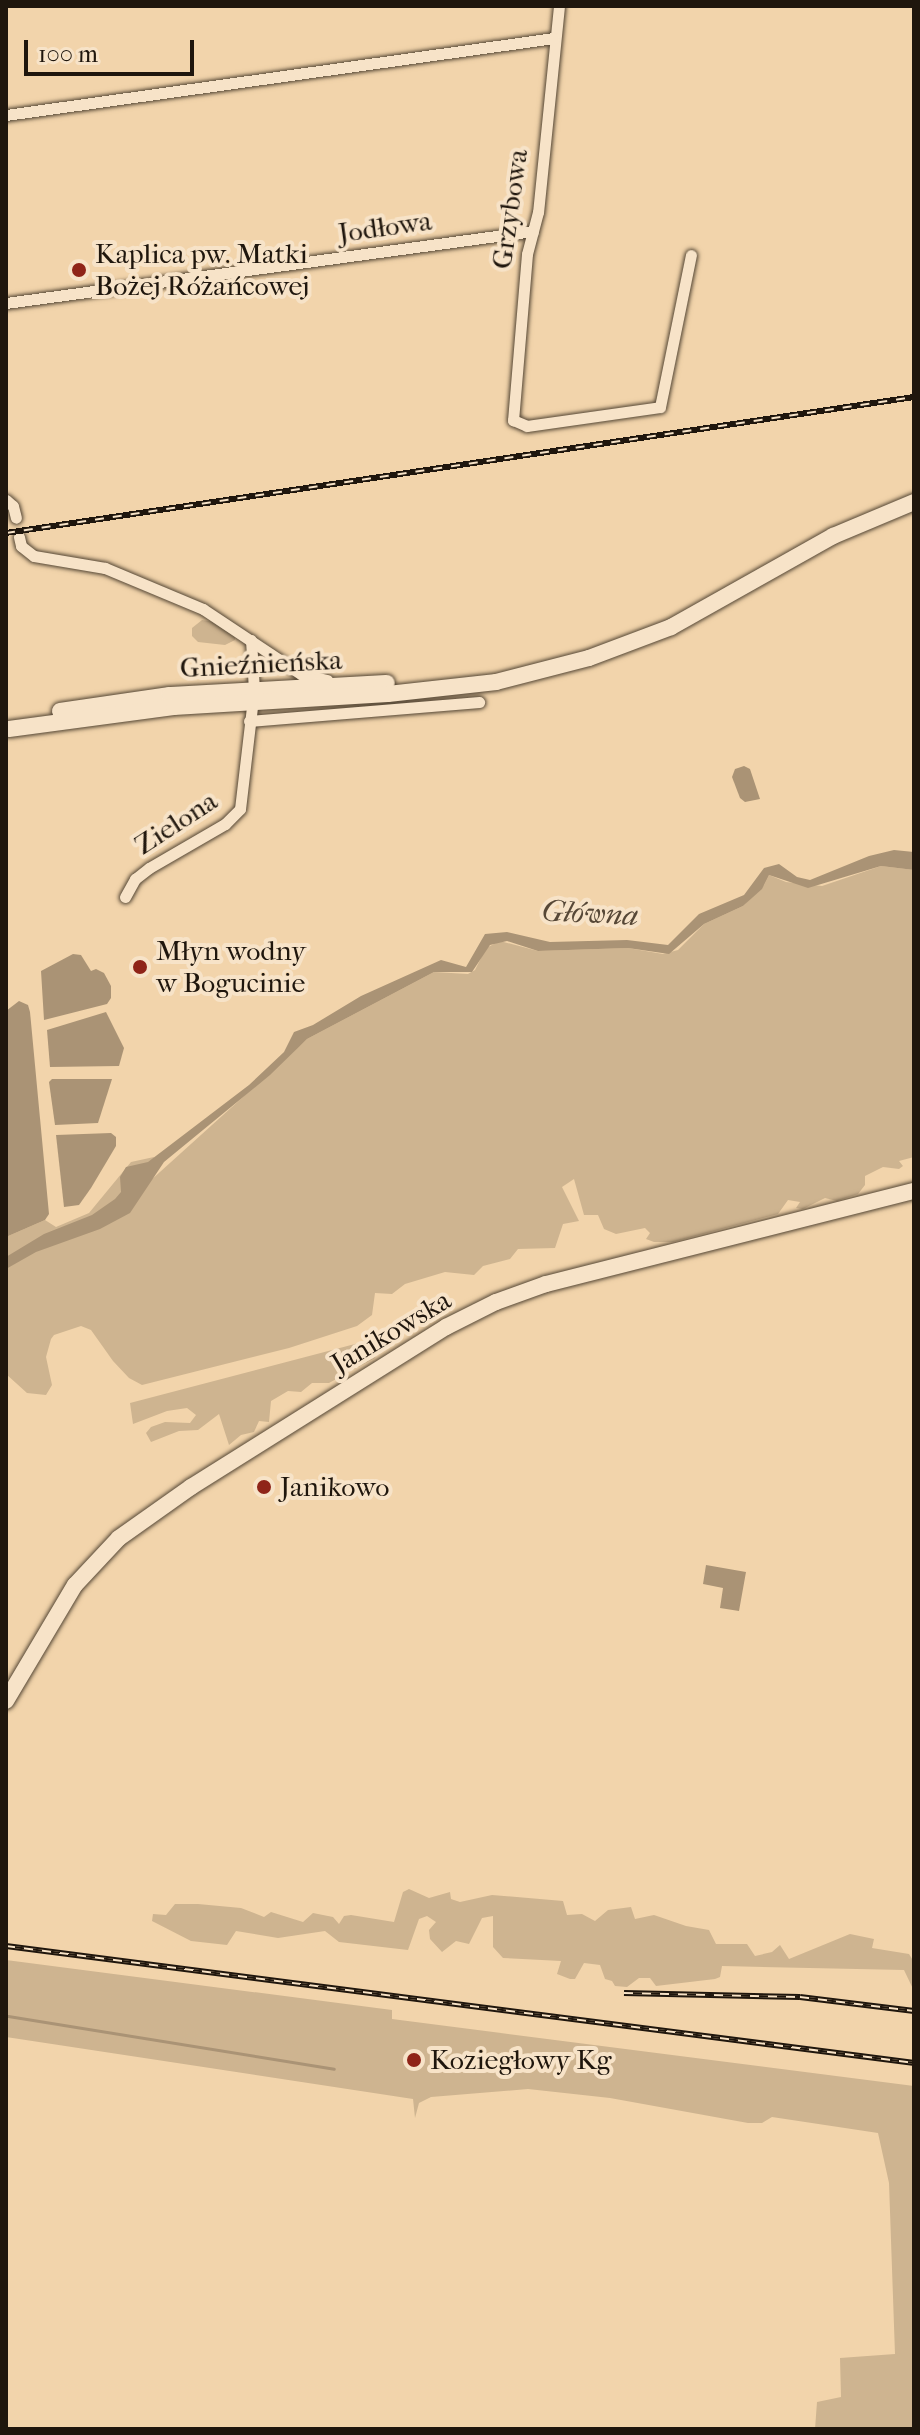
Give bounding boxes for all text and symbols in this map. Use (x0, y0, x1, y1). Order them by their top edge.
scale bar (28, 24, 198, 74)
text: 100 m (38, 40, 98, 68)
street label: Grzybowa (485, 147, 535, 271)
street label: Jodłowa (336, 204, 434, 250)
place label: Kaplica pw. Matki Bożej Różańcowej (95, 237, 310, 303)
marker: Kaplica pw. Matki Bożej Różańcowej (70, 261, 88, 279)
street label: Gnieźnieńska (179, 643, 343, 685)
street label: Zielona (128, 784, 224, 862)
water label: Główna (541, 893, 639, 935)
place label: Młyn wodny w Bogucinie (156, 934, 306, 1000)
marker: Młyn wodny w Bogucinie (131, 958, 149, 976)
street label: Janikowska (325, 1283, 457, 1381)
place label: Janikowo (280, 1470, 389, 1504)
marker: Janikowo (255, 1478, 273, 1496)
place label: Koziegłowy Kg (430, 2043, 611, 2077)
marker: Koziegłowy Kg (405, 2051, 423, 2069)

